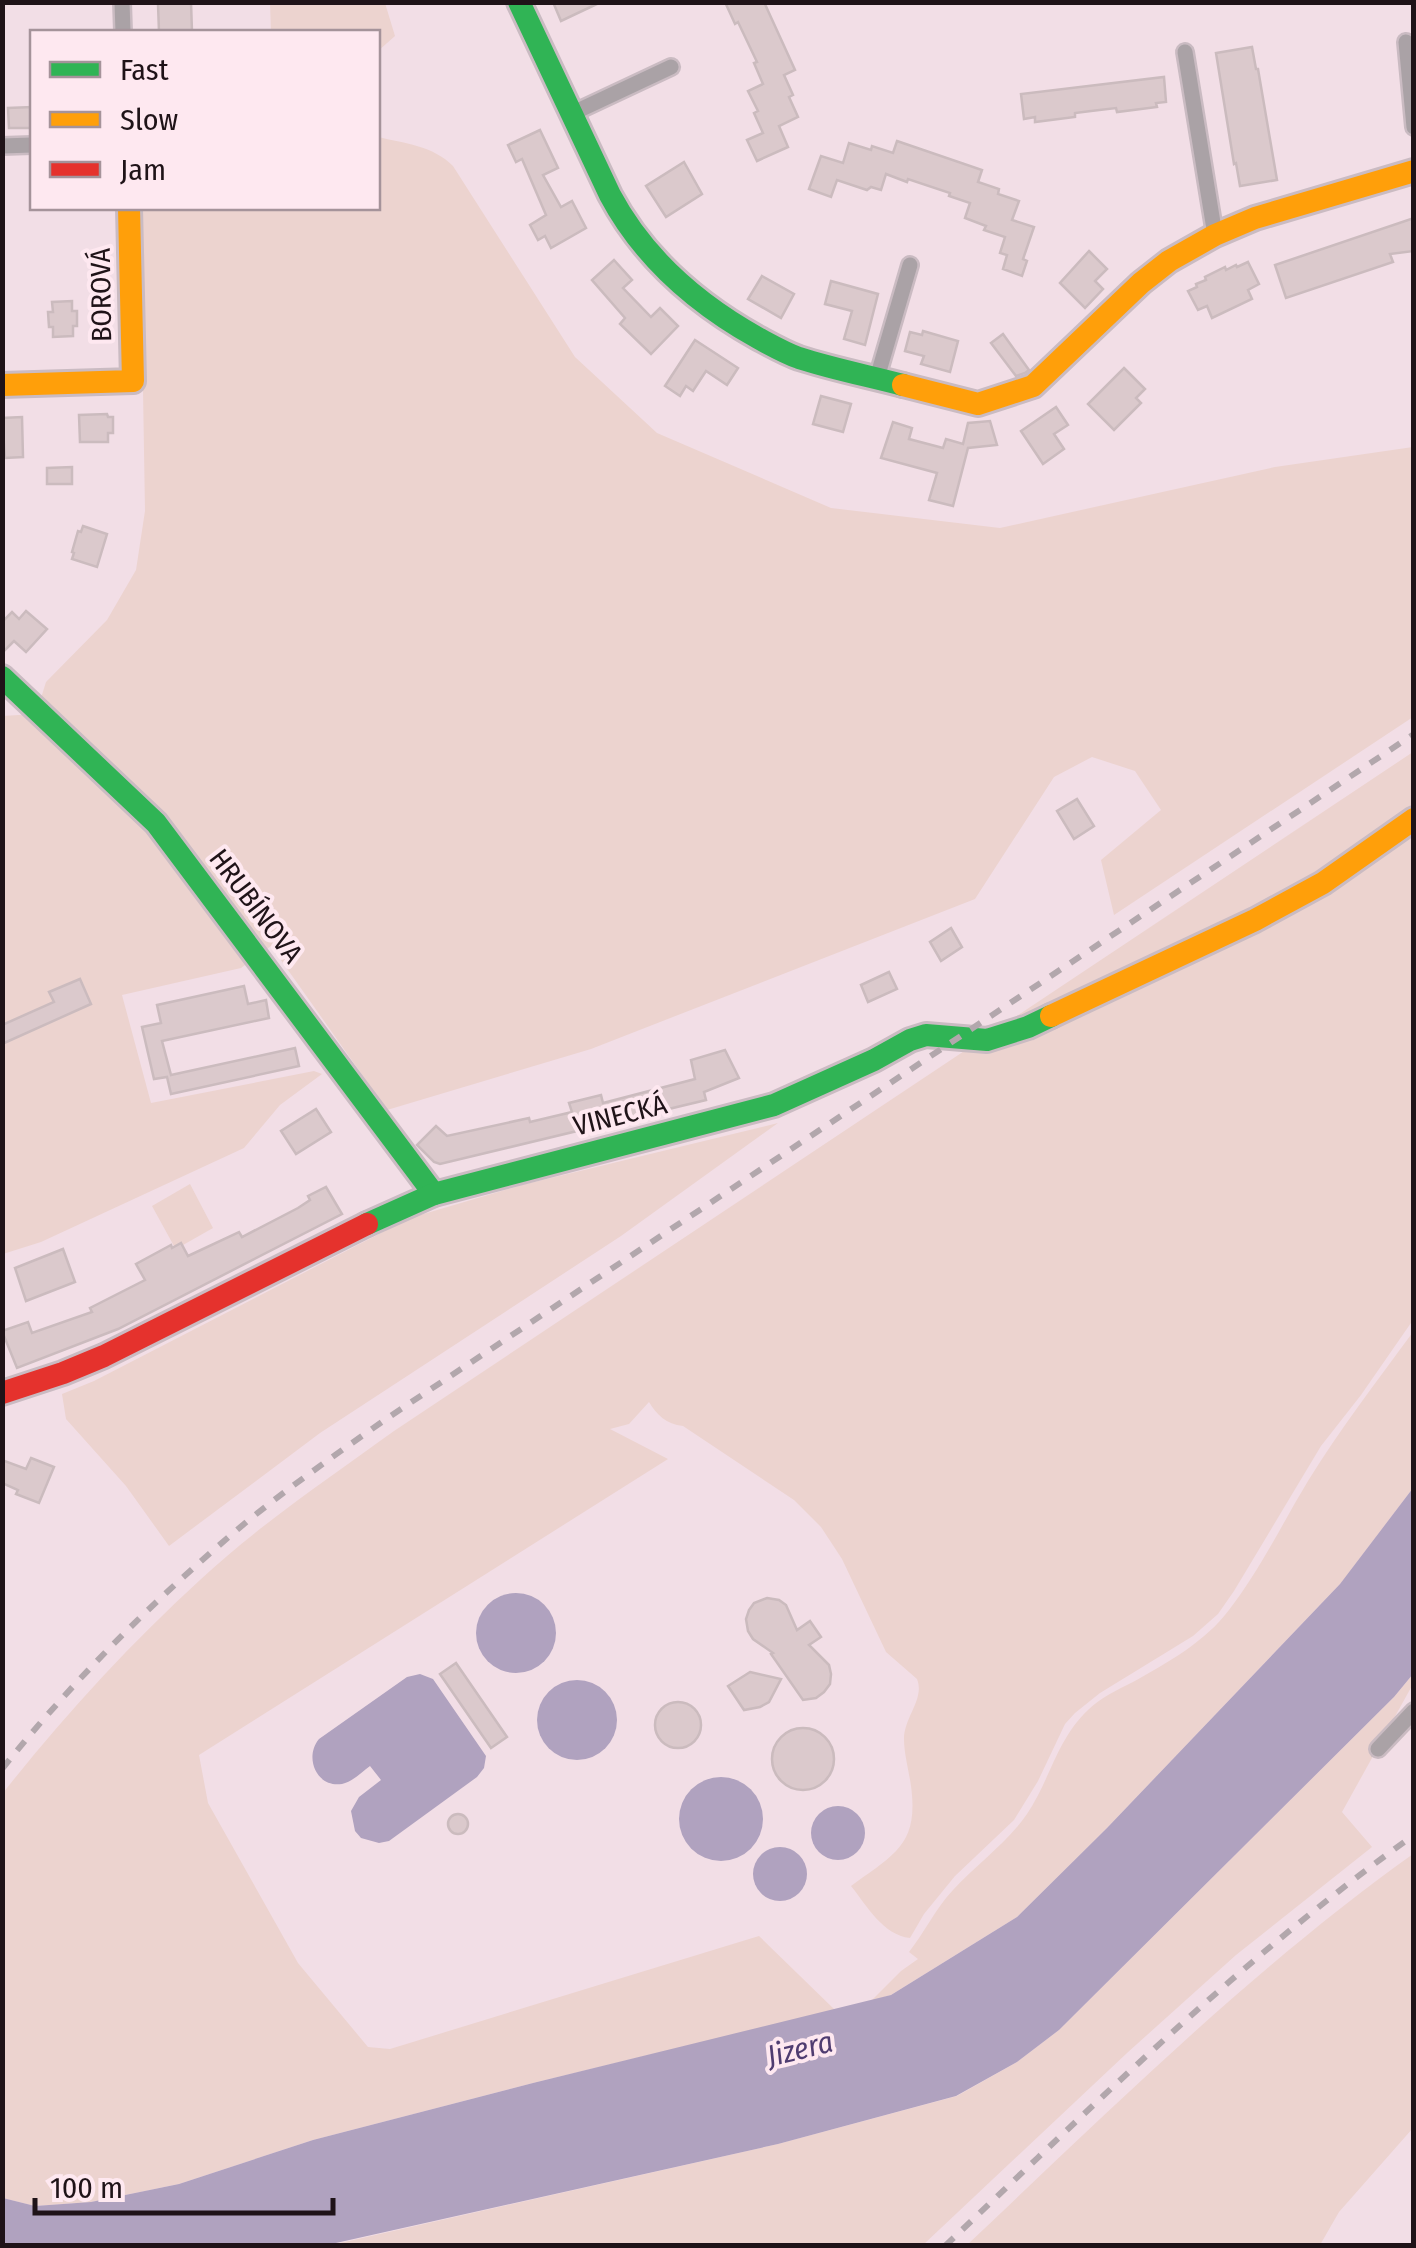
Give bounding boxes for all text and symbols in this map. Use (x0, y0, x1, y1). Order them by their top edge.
legend (30, 30, 380, 210)
text: Fast (120, 52, 169, 88)
text: Slow (120, 102, 178, 138)
text: Jam (120, 152, 166, 188)
street label: BOROVÁ (84, 247, 118, 342)
street label: HRUBÍNOVA (202, 842, 310, 970)
street label: VINECKÁ (570, 1087, 670, 1143)
water label: Jizera (761, 2023, 837, 2075)
scale bar (35, 2153, 332, 2215)
text: 100 m (50, 2170, 123, 2206)

